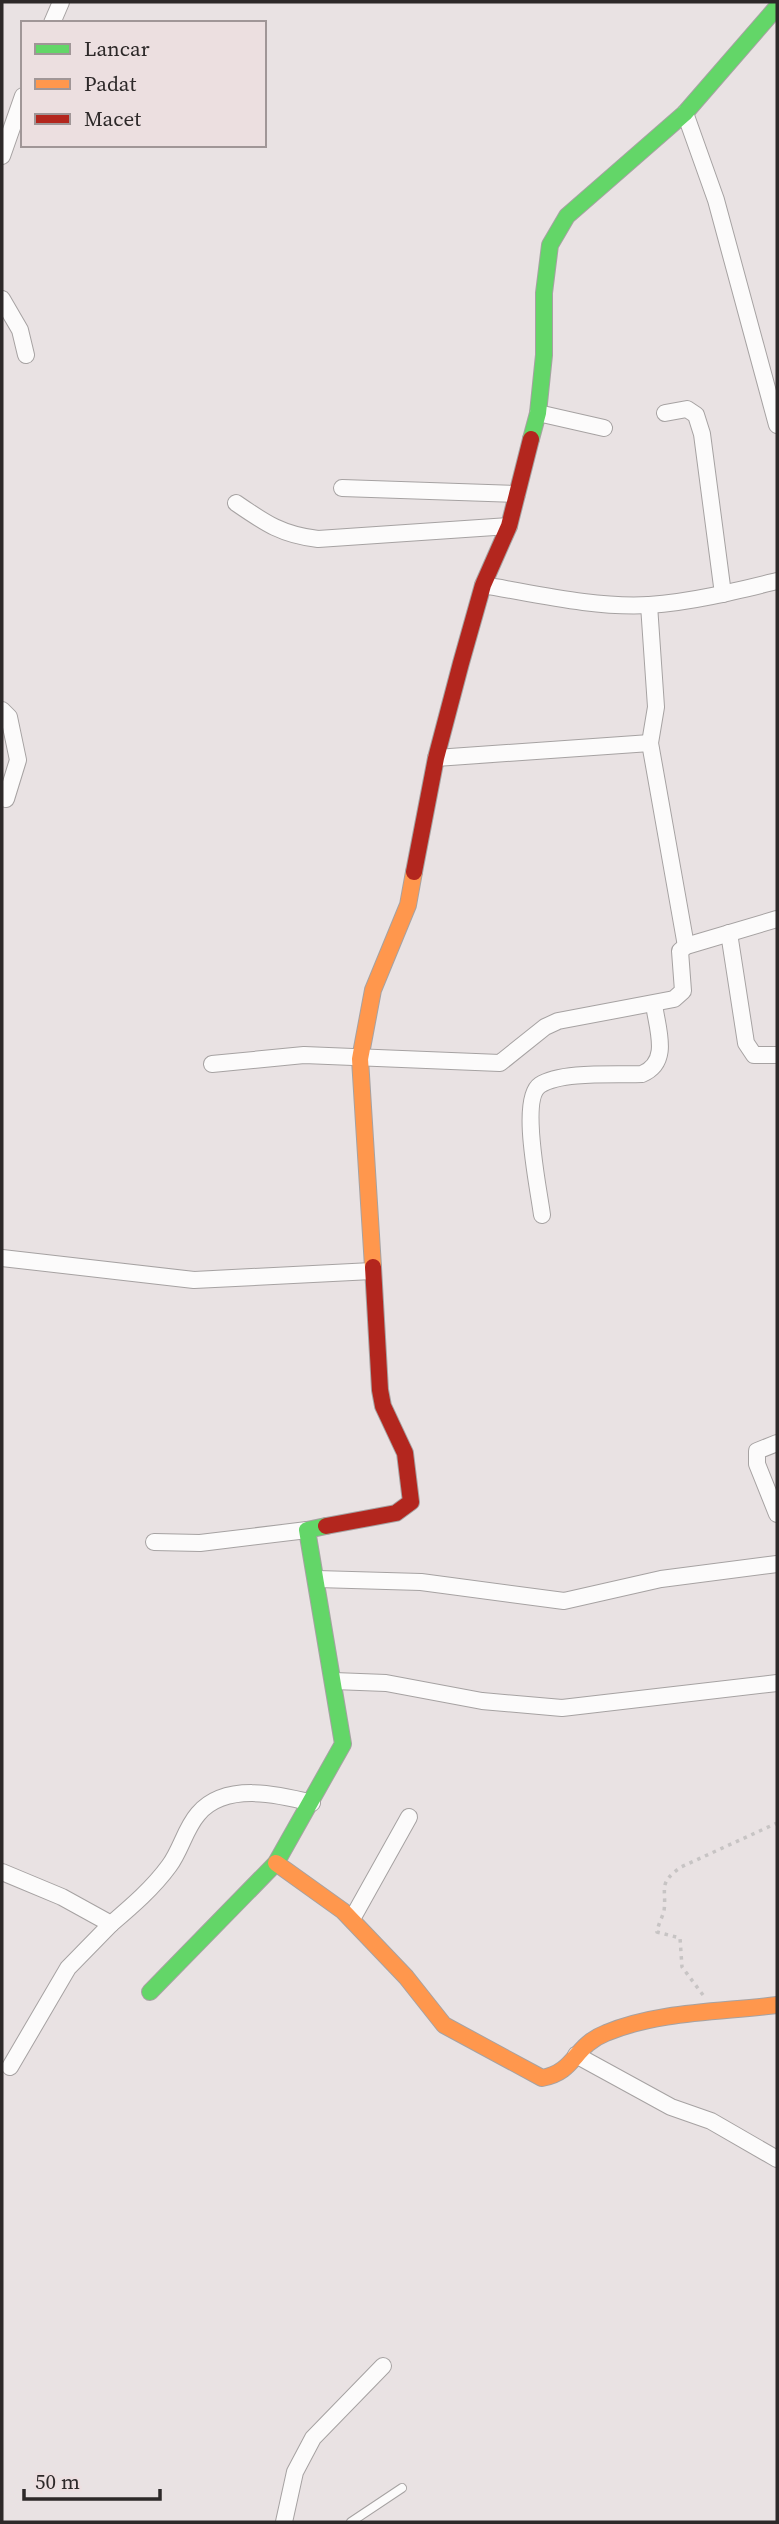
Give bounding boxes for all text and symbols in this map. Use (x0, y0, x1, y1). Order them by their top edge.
legend (21, 21, 266, 147)
text: Lancar (84, 34, 150, 63)
text: Padat (84, 69, 136, 98)
text: Macet (84, 104, 141, 133)
scale bar (24, 2458, 161, 2502)
text: 50 m (35, 2467, 80, 2496)

